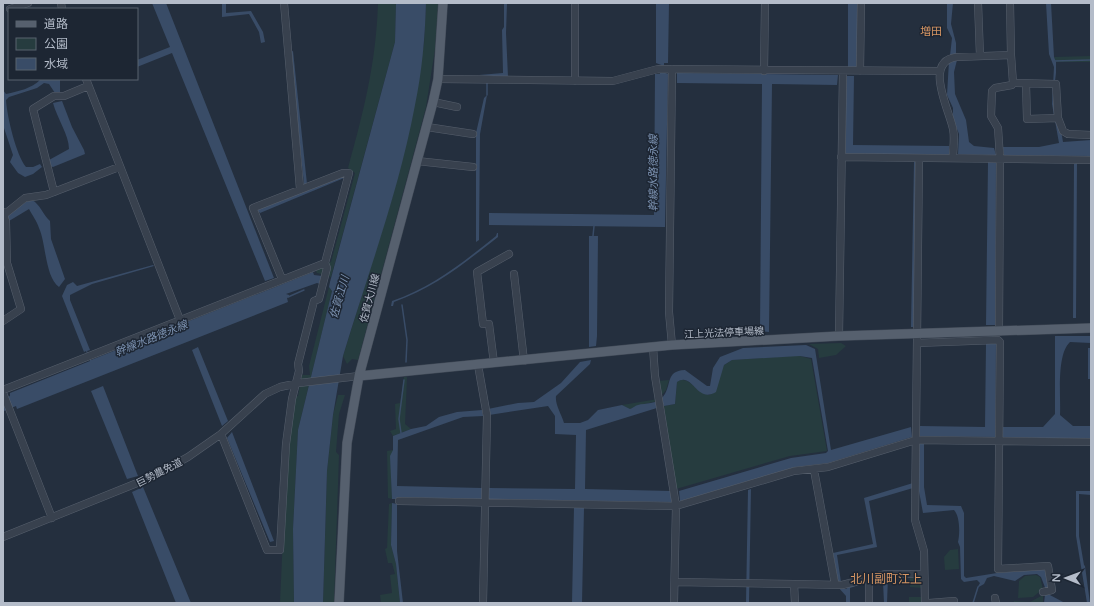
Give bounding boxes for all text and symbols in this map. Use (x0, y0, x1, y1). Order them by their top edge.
legend (8, 8, 138, 80)
text: 道路 (44, 17, 68, 31)
district label: 増田 (920, 25, 942, 38)
text: 公園 (44, 37, 68, 51)
text: 水域 (44, 57, 68, 71)
water label: 幹線水路徳永線 (647, 133, 660, 212)
water label: 佐賀江川 (327, 273, 352, 320)
street label: 佐賀大川線 (358, 273, 382, 324)
water label: 幹線水路徳永線 (113, 317, 191, 359)
street label: 江上光法停車場線 (684, 325, 764, 341)
street label: 巨勢農免道 (134, 456, 184, 490)
north arrow (1046, 558, 1086, 598)
district label: 北川副町江上 (850, 572, 922, 586)
text: N (1050, 573, 1063, 582)

